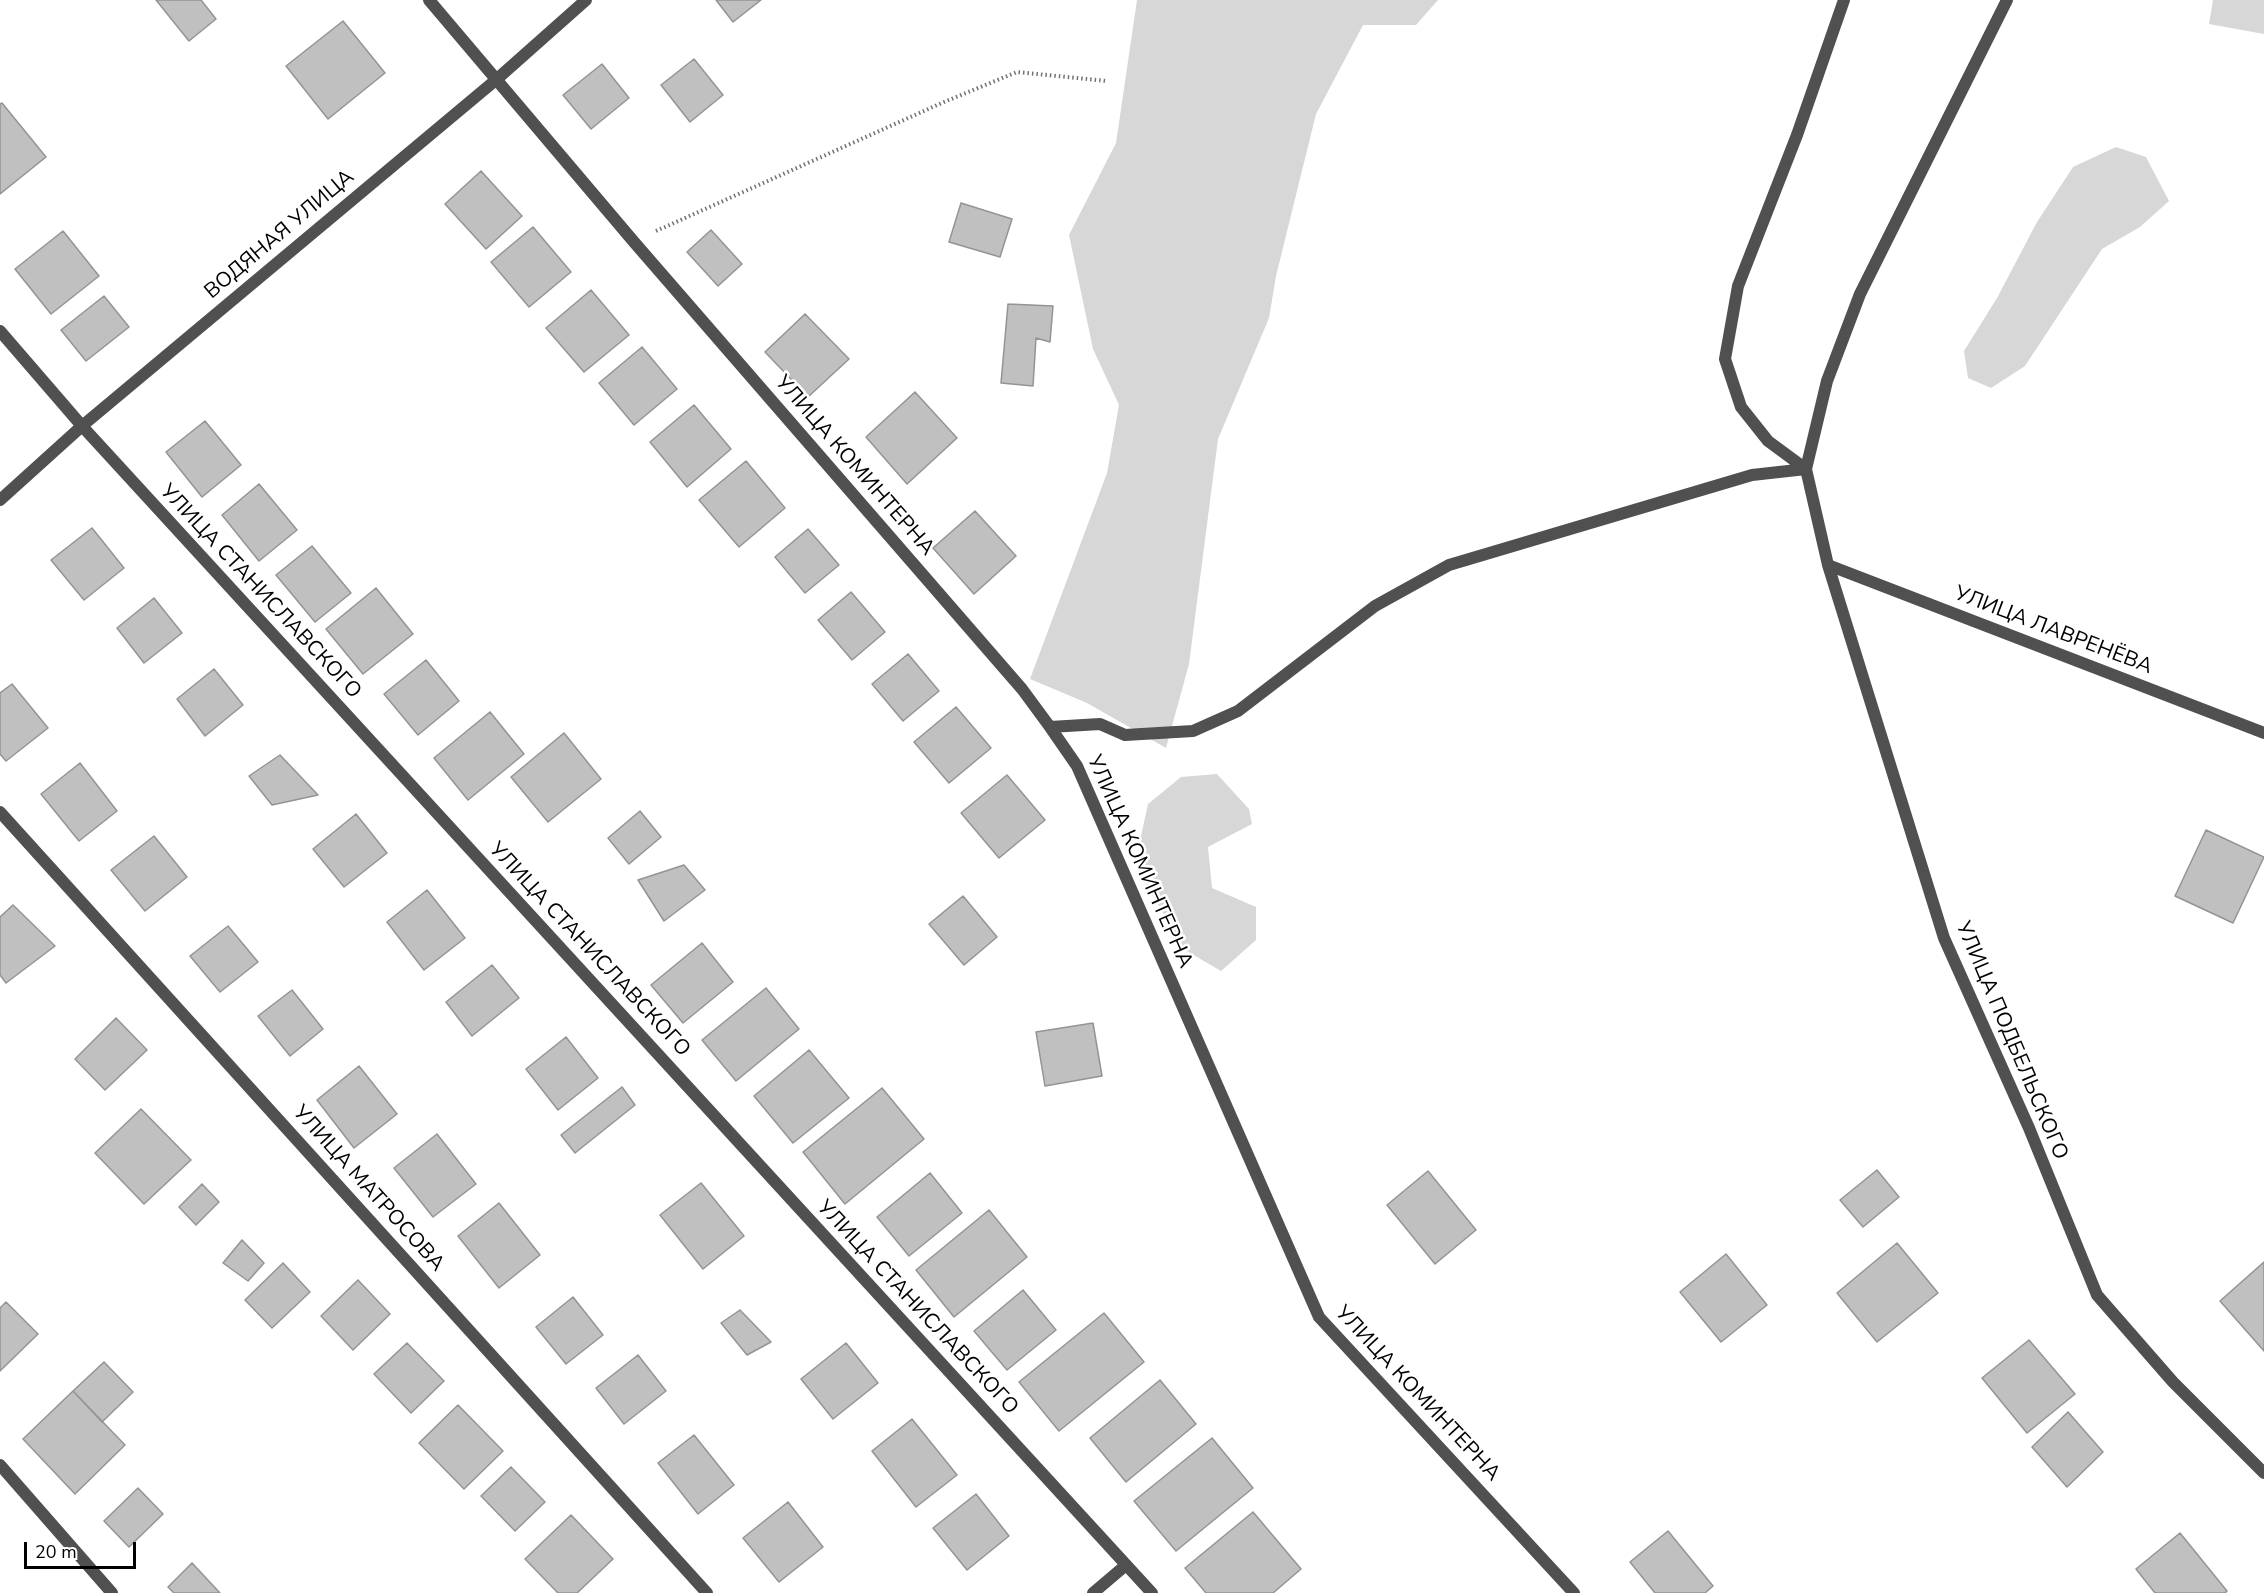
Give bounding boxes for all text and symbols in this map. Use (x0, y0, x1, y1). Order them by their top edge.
street label: ВОДЯНАЯ УЛИЦА (200, 165, 360, 305)
street label: УЛИЦА КОМИНТЕРНА (769, 371, 939, 561)
street label: УЛИЦА СТАНИСЛАВСКОГО (154, 480, 366, 704)
street label: УЛИЦА ЛАВРЕНЁВА (1950, 582, 2156, 680)
street label: УЛИЦА КОМИНТЕРНА (1081, 752, 1197, 972)
street label: УЛИЦА СТАНИСЛАВСКОГО (483, 838, 695, 1062)
street label: УЛИЦА ПОДБЕЛЬСКОГО (1949, 918, 2073, 1164)
street label: УЛИЦА МАТРОСОВА (287, 1101, 449, 1277)
street label: УЛИЦА СТАНИСЛАВСКОГО (811, 1196, 1023, 1420)
street label: УЛИЦА КОМИНТЕРНА (1329, 1301, 1505, 1487)
scale bar (27, 1530, 140, 1568)
text: 20 m (35, 1540, 77, 1564)

